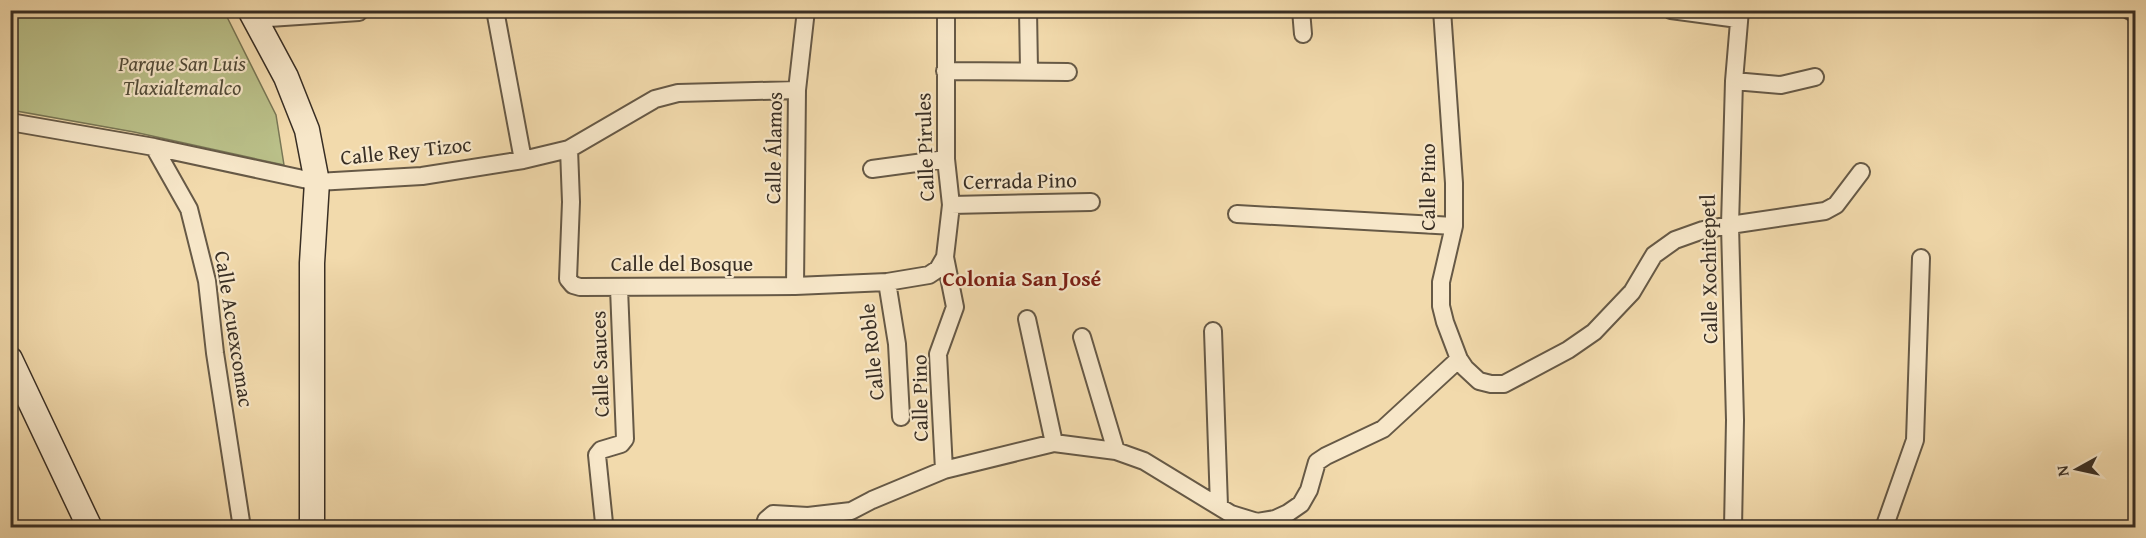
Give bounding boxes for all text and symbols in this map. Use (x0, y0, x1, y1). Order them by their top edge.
park label: Parque San Luis Tlaxialtemalco (117, 48, 246, 103)
street label: Calle Álamos (757, 92, 790, 204)
street label: Calle Pirules (907, 92, 942, 202)
street label: Calle Rey Tizoc (339, 128, 473, 173)
street label: Calle Pino (1412, 143, 1443, 231)
street label: Cerrada Pino (963, 164, 1077, 197)
street label: Calle Xochitepetl (1692, 194, 1725, 344)
street label: Calle del Bosque (611, 248, 753, 279)
street label: Calle Acuexcomac (207, 249, 262, 409)
district label: Colonia San José (943, 262, 1102, 294)
street label: Calle Roble (851, 302, 892, 402)
street label: Calle Sauces (582, 310, 617, 418)
street label: Calle Pino (903, 354, 936, 442)
north arrow (2047, 439, 2107, 499)
text: N (2049, 464, 2075, 478)

